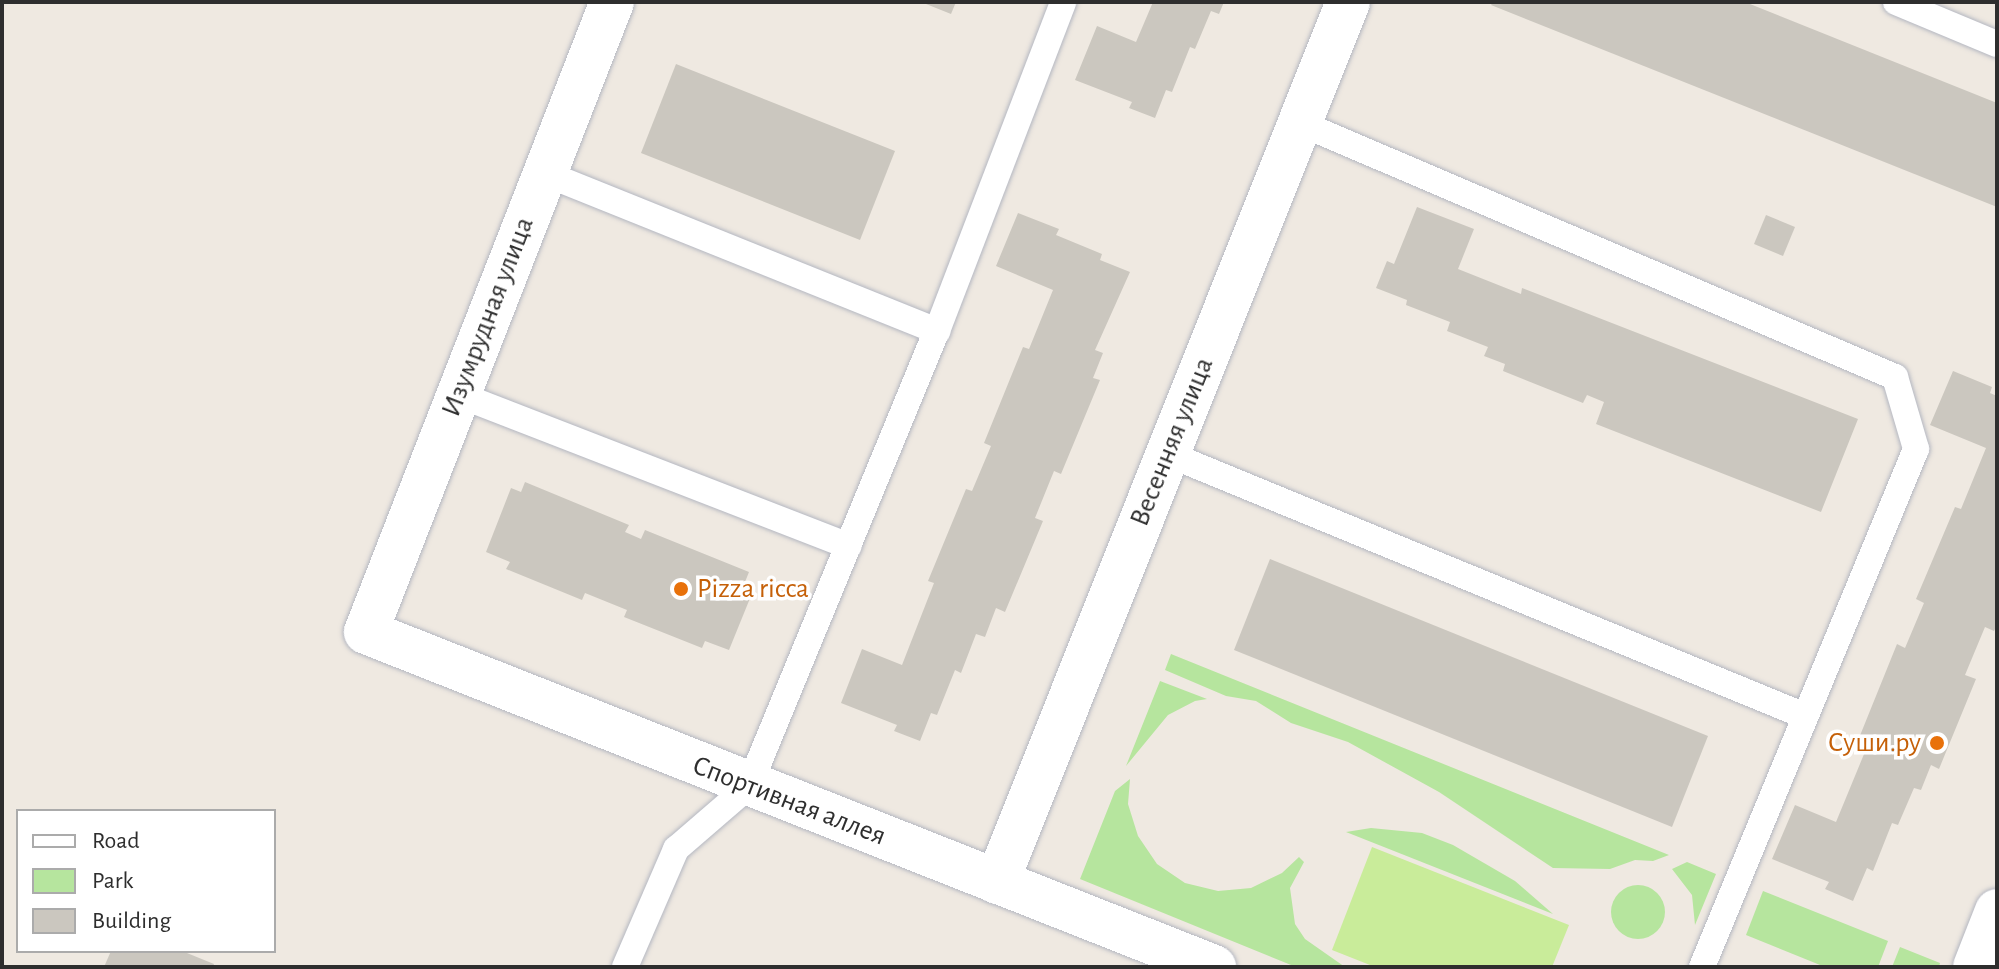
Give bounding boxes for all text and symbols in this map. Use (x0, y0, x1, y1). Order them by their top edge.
street label: Изумрудная улица (434, 212, 542, 422)
street label: Весенняя улица (1123, 353, 1221, 531)
place label: Pizza ricca (697, 572, 809, 606)
marker: Pizza ricca (672, 580, 690, 598)
place label: Суши.ру (1828, 726, 1921, 760)
marker: Суши.ру (1928, 734, 1946, 752)
street label: Спортивная аллея (688, 749, 890, 853)
legend (16, 809, 276, 953)
text: Road (92, 829, 140, 853)
text: Park (92, 869, 133, 893)
text: Building (92, 909, 171, 933)

